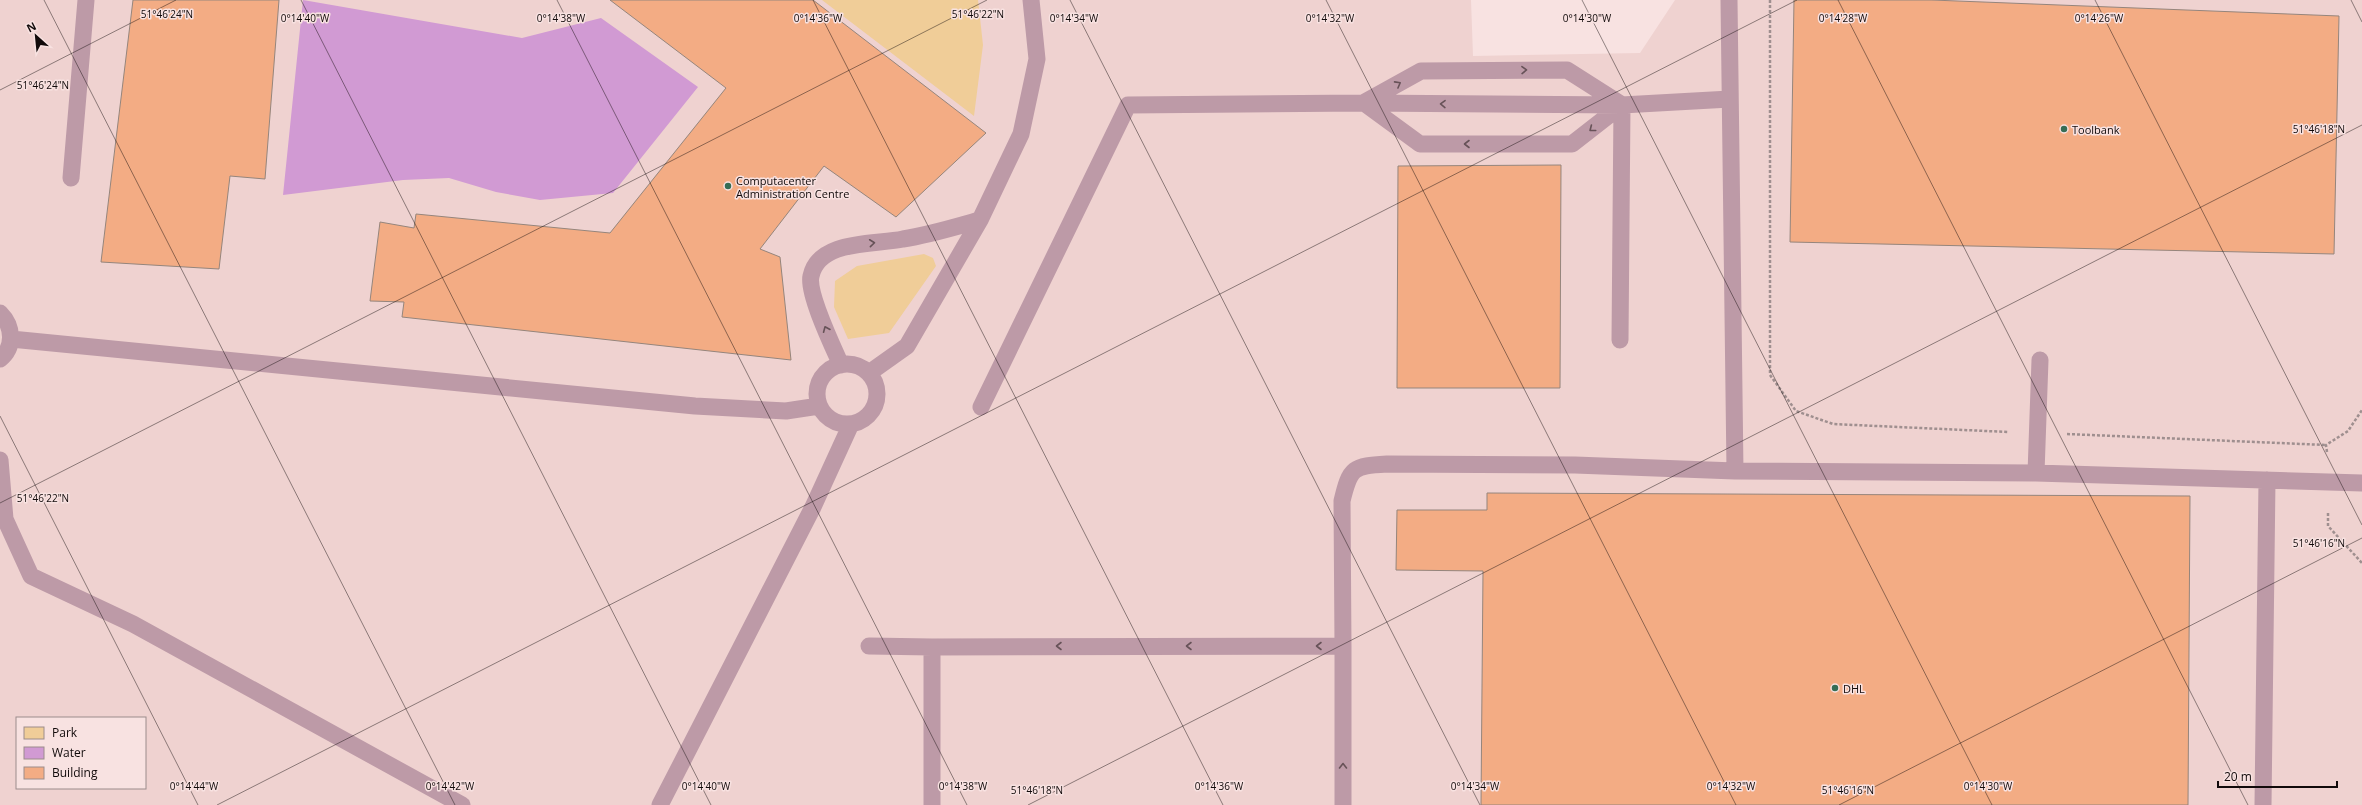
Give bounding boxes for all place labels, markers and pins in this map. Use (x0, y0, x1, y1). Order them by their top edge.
place label: Toolbank (2072, 122, 2120, 137)
marker: Toolbank (2059, 124, 2069, 134)
place label: Computacenter Administration Centre (736, 173, 849, 201)
marker: Computacenter Administration Centre (723, 181, 733, 191)
place label: DHL (1843, 681, 1865, 696)
marker: DHL (1830, 683, 1840, 693)

